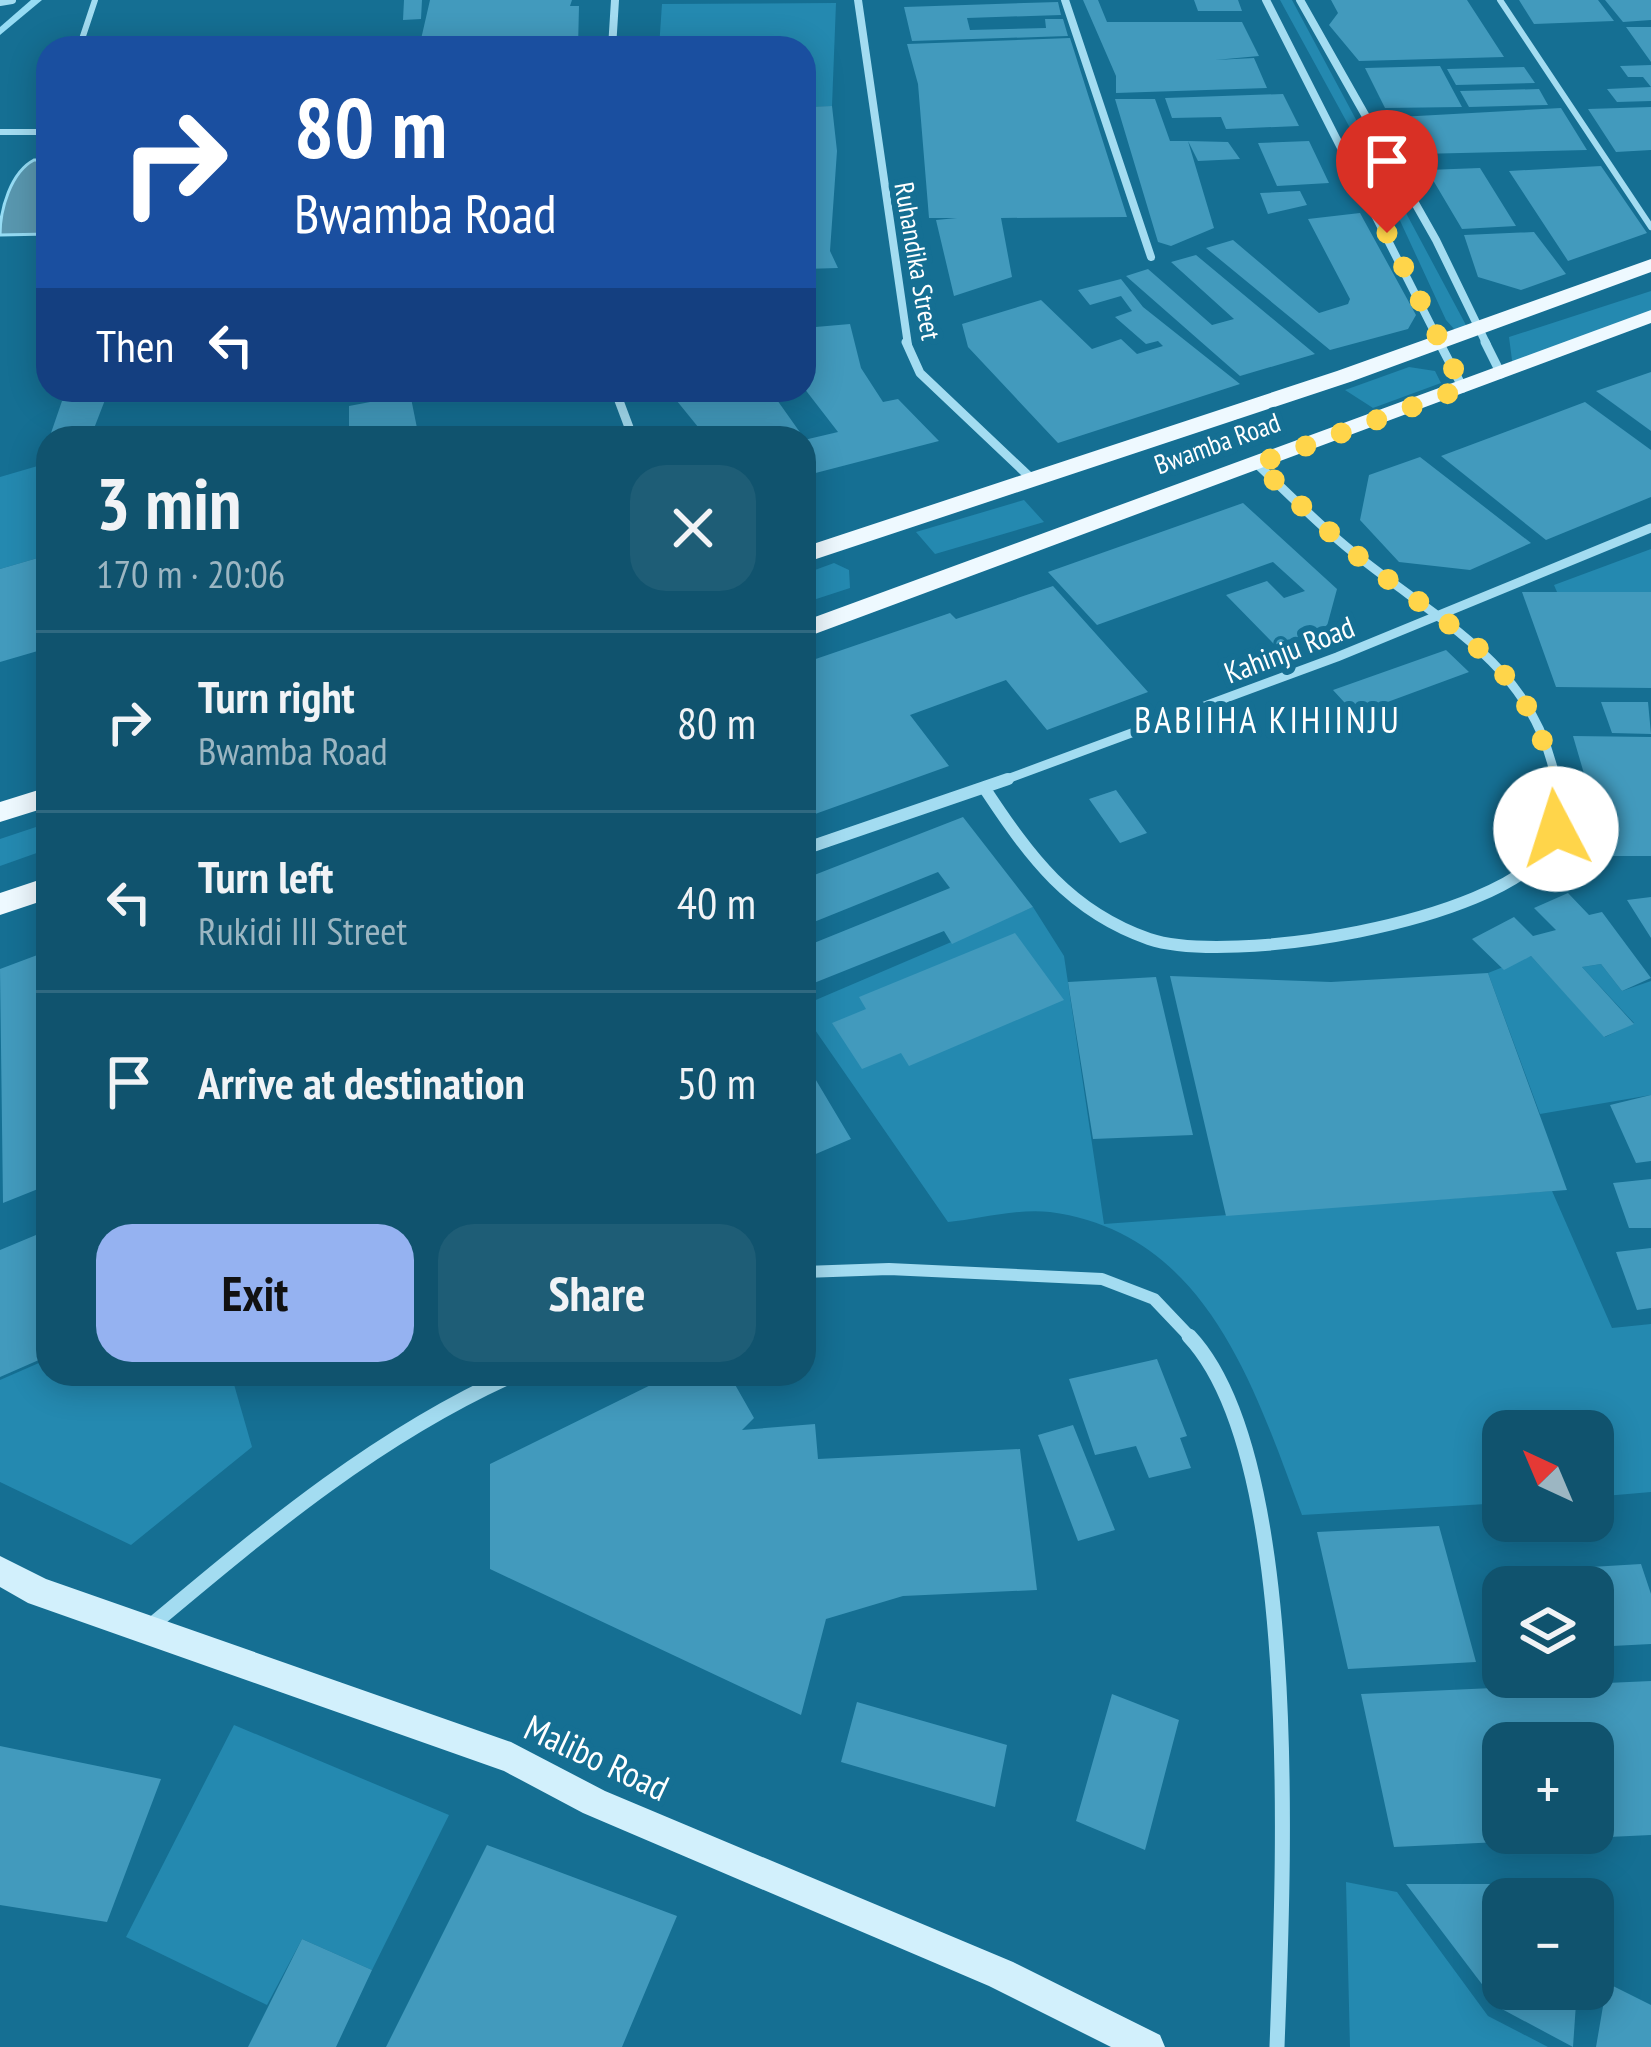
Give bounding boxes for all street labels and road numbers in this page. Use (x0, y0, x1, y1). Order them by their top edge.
street label: Ruhandika Street (887, 179, 949, 343)
street label: Bwamba Road (1149, 405, 1285, 481)
street label: Kahinju Road (1218, 606, 1360, 692)
street label: Malibo Road (517, 1703, 677, 1811)

